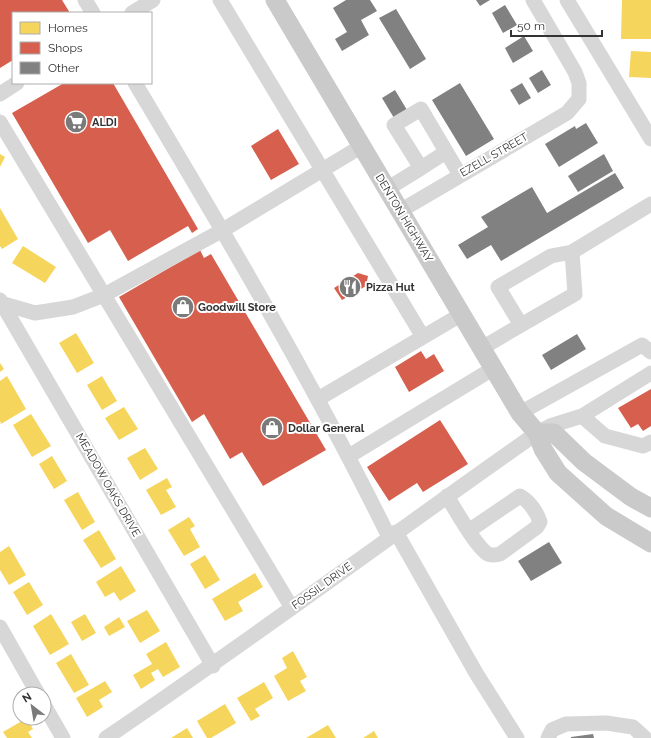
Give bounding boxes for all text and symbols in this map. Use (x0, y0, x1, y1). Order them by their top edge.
legend (12, 12, 152, 84)
scale bar (511, 12, 602, 38)
text: 50 m (517, 19, 545, 33)
text: Homes (48, 21, 88, 35)
text: Shops (48, 41, 83, 55)
text: Other (48, 61, 80, 75)
supermarket icon: ALDI (63, 109, 89, 135)
place label: ALDI (92, 116, 117, 129)
street label: EZELL STREET (458, 130, 531, 180)
street label: DENTON HIGHWAY (373, 172, 435, 264)
restaurant icon: Pizza Hut (337, 274, 363, 300)
place label: Pizza Hut (366, 281, 415, 294)
shop icon: Goodwill Store (170, 294, 196, 320)
place label: Goodwill Store (198, 301, 276, 314)
shop icon: Dollar General (259, 415, 285, 441)
place label: Dollar General (288, 422, 365, 435)
street label: MEADOW OAKS DRIVE (73, 431, 143, 539)
street label: FOSSIL DRIVE (289, 560, 355, 612)
north arrow (12, 686, 52, 726)
text: N (20, 690, 34, 706)

